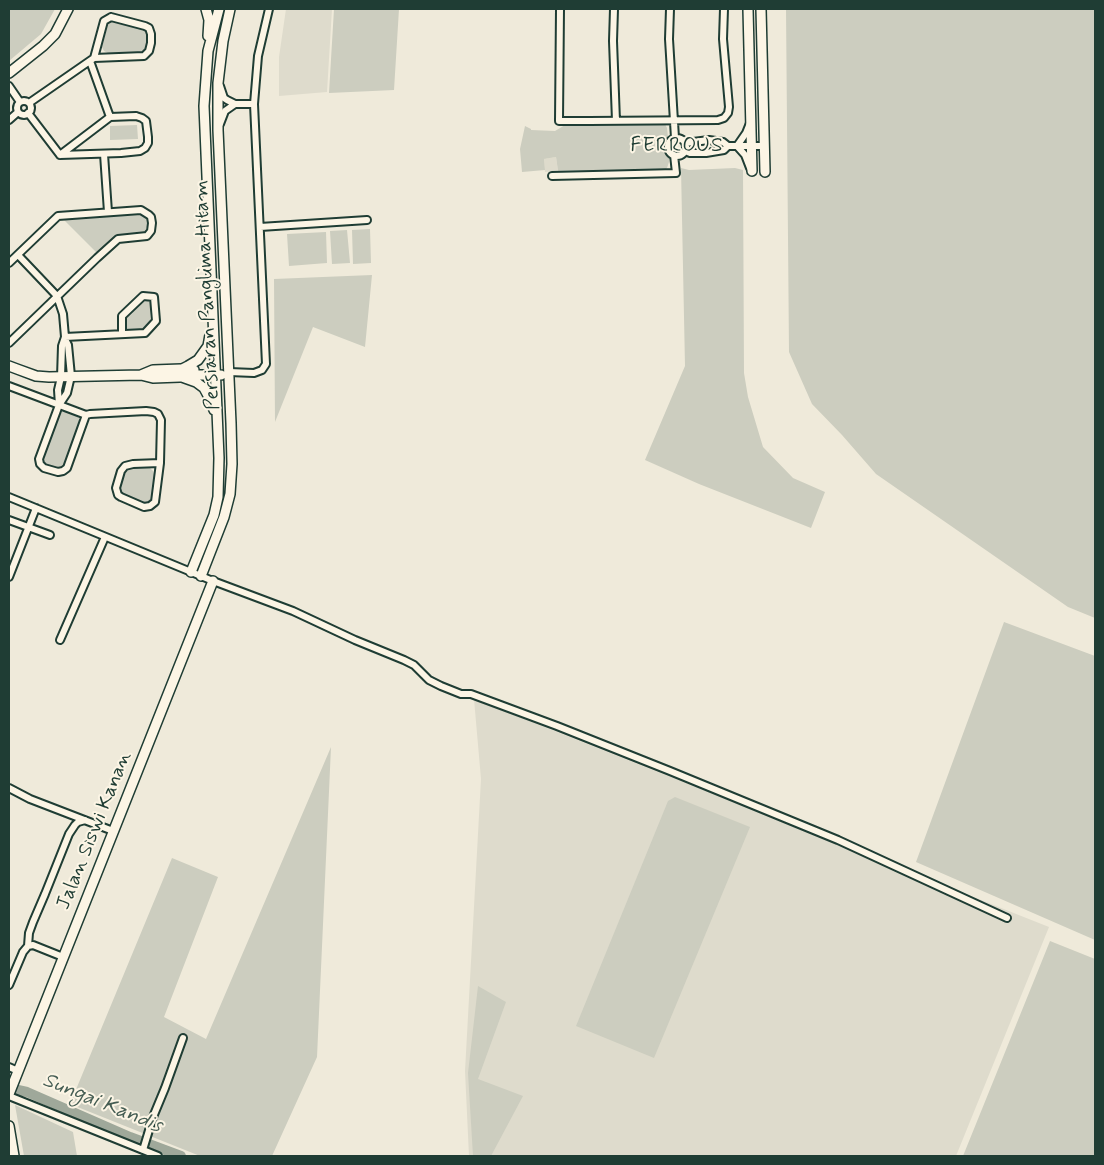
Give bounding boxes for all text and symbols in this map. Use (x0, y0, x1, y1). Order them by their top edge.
district label: FERROUS (629, 134, 725, 160)
street label: Persiaran Panglima Hitam (190, 179, 226, 411)
street label: Jalan Siswi Kanan (52, 748, 138, 914)
water label: Sungai Kandis (38, 1069, 166, 1139)

